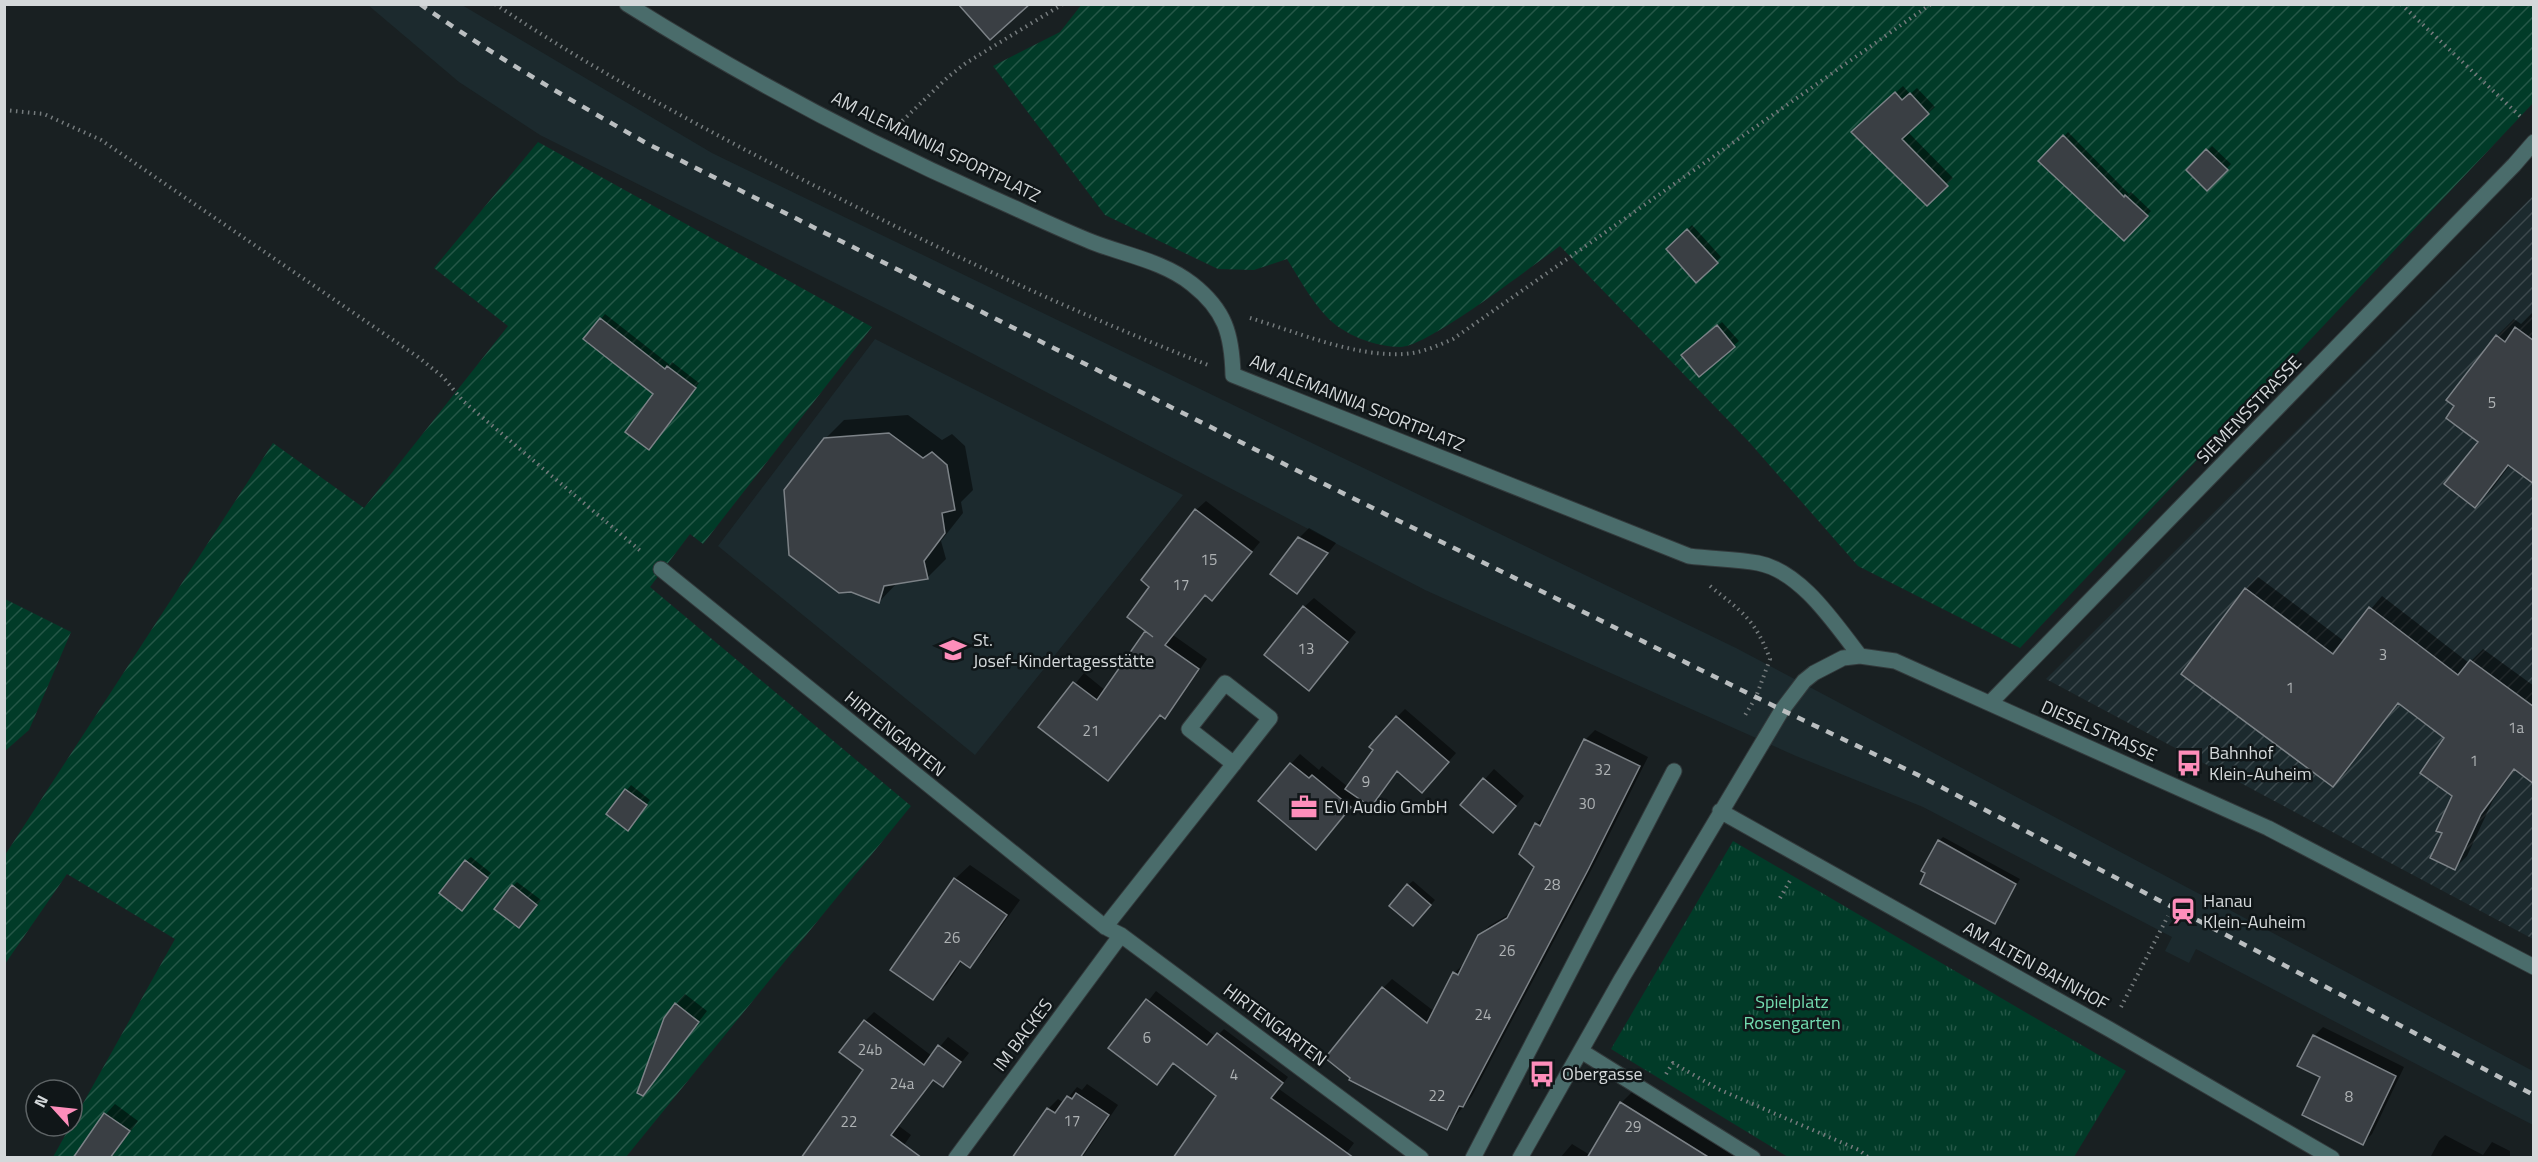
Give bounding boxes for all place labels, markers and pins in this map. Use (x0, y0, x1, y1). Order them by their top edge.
place label: St. Josef-Kindertagesstätte (973, 626, 1154, 674)
school or university icon: St. Josef-Kindertagesstätte (938, 635, 968, 665)
place label: Bahnhof Klein-Auheim (2209, 739, 2312, 787)
bus stop icon: Bahnhof Klein-Auheim (2174, 748, 2204, 778)
office icon: EVI Audio GmbH (1289, 792, 1319, 822)
place label: EVI Audio GmbH (1324, 793, 1448, 820)
place label: Hanau Klein-Auheim (2203, 887, 2306, 935)
station icon: Hanau Klein-Auheim (2168, 896, 2198, 926)
bus stop icon: Obergasse (1527, 1059, 1557, 1089)
place label: Obergasse (1562, 1060, 1643, 1087)

